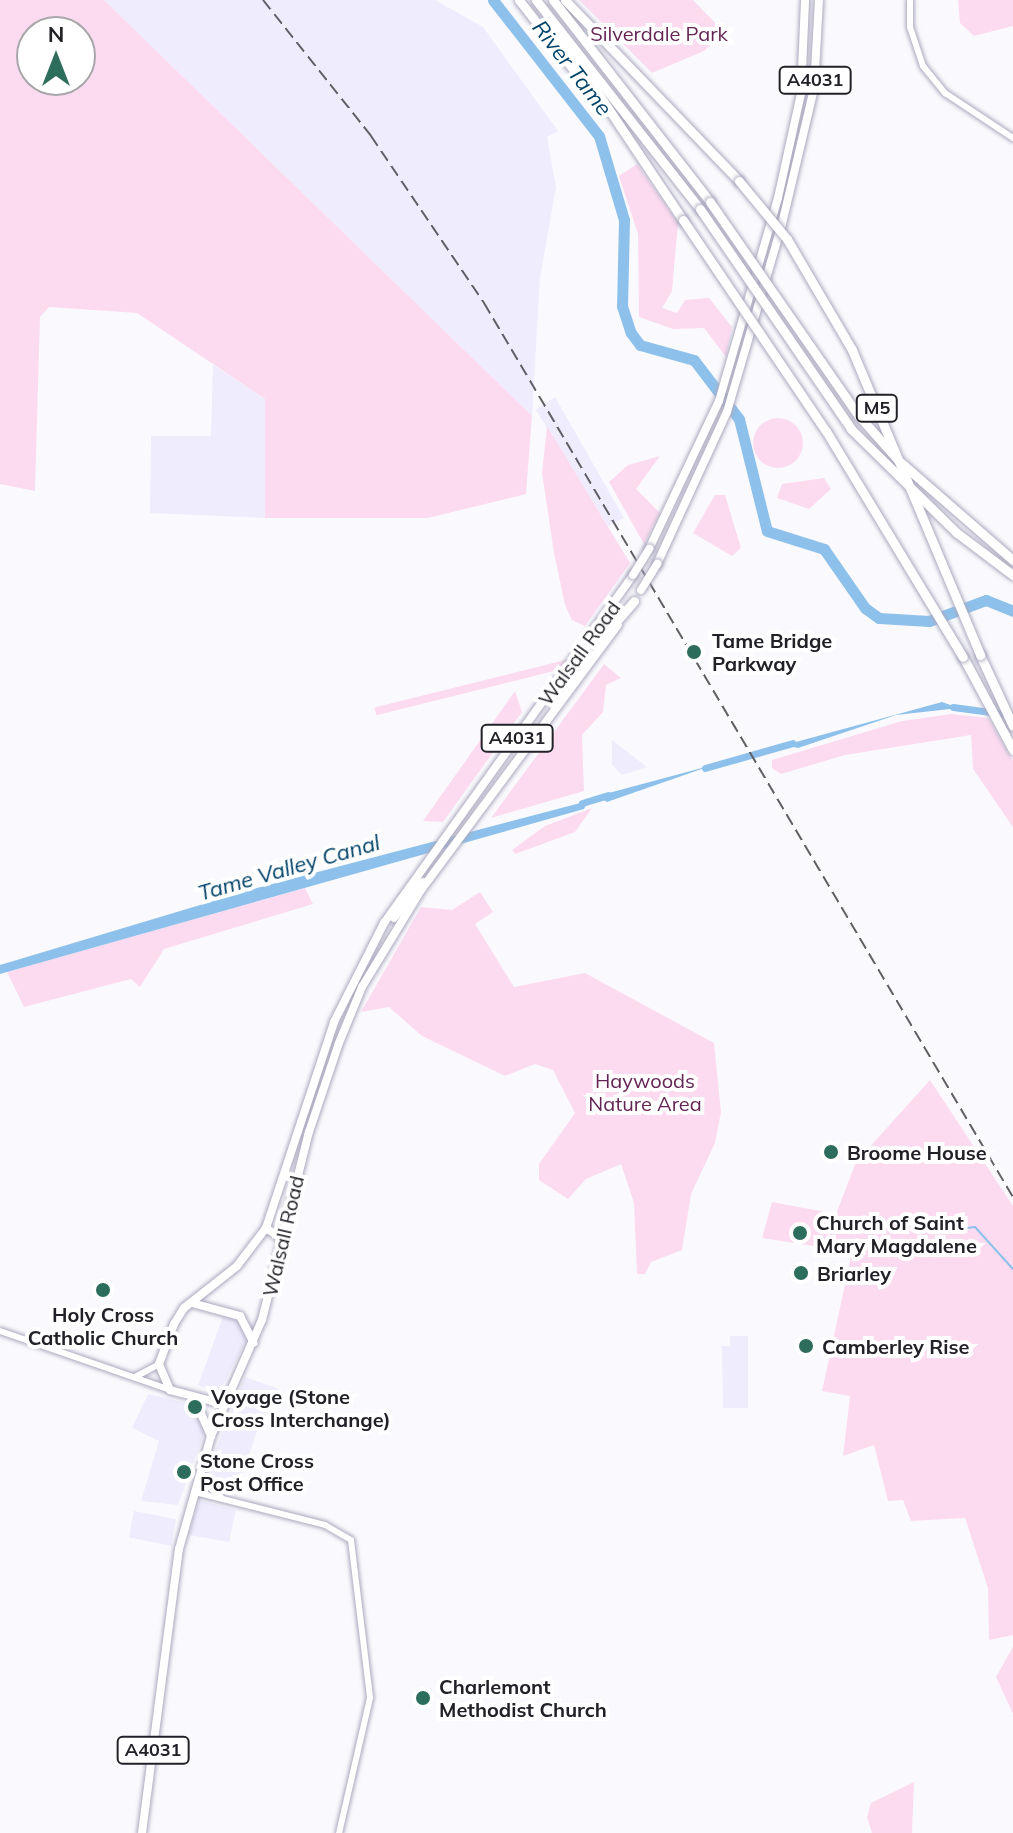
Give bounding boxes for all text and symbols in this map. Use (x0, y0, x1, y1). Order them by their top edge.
water label: River Tame (527, 15, 617, 121)
north arrow (16, 16, 96, 96)
text: N (48, 20, 64, 48)
park label: Silverdale Park (590, 21, 728, 45)
road number: A4031 (777, 66, 853, 94)
road number: M5 (855, 394, 899, 422)
street label: Walsall Road (533, 596, 625, 710)
place label: Tame Bridge Parkway (712, 628, 832, 675)
marker: Tame Bridge Parkway (683, 641, 705, 663)
road number: A4031 (479, 724, 555, 752)
water label: Tame Valley Canal (195, 829, 383, 907)
park label: Haywoods Nature Area (588, 1068, 702, 1115)
place label: Broome House (847, 1140, 987, 1164)
marker: Broome House (822, 1143, 840, 1161)
street label: Walsall Road (257, 1173, 309, 1299)
place label: Church of Saint Mary Magdalene (816, 1210, 977, 1257)
marker: Church of Saint Mary Magdalene (791, 1224, 809, 1242)
place label: Briarley (817, 1261, 891, 1285)
marker: Briarley (792, 1264, 810, 1282)
marker: Holy Cross Catholic Church (94, 1281, 112, 1299)
place label: Holy Cross Catholic Church (28, 1302, 178, 1349)
place label: Camberley Rise (822, 1334, 970, 1358)
marker: Camberley Rise (797, 1337, 815, 1355)
place label: Voyage (Stone Cross Interchange) (211, 1384, 391, 1431)
marker: Voyage (Stone Cross Interchange) (186, 1398, 204, 1416)
place label: Stone Cross Post Office (200, 1448, 314, 1495)
marker: Stone Cross Post Office (175, 1463, 193, 1481)
place label: Charlemont Methodist Church (439, 1674, 607, 1721)
marker: Charlemont Methodist Church (414, 1689, 432, 1707)
road number: A4031 (115, 1736, 191, 1764)

